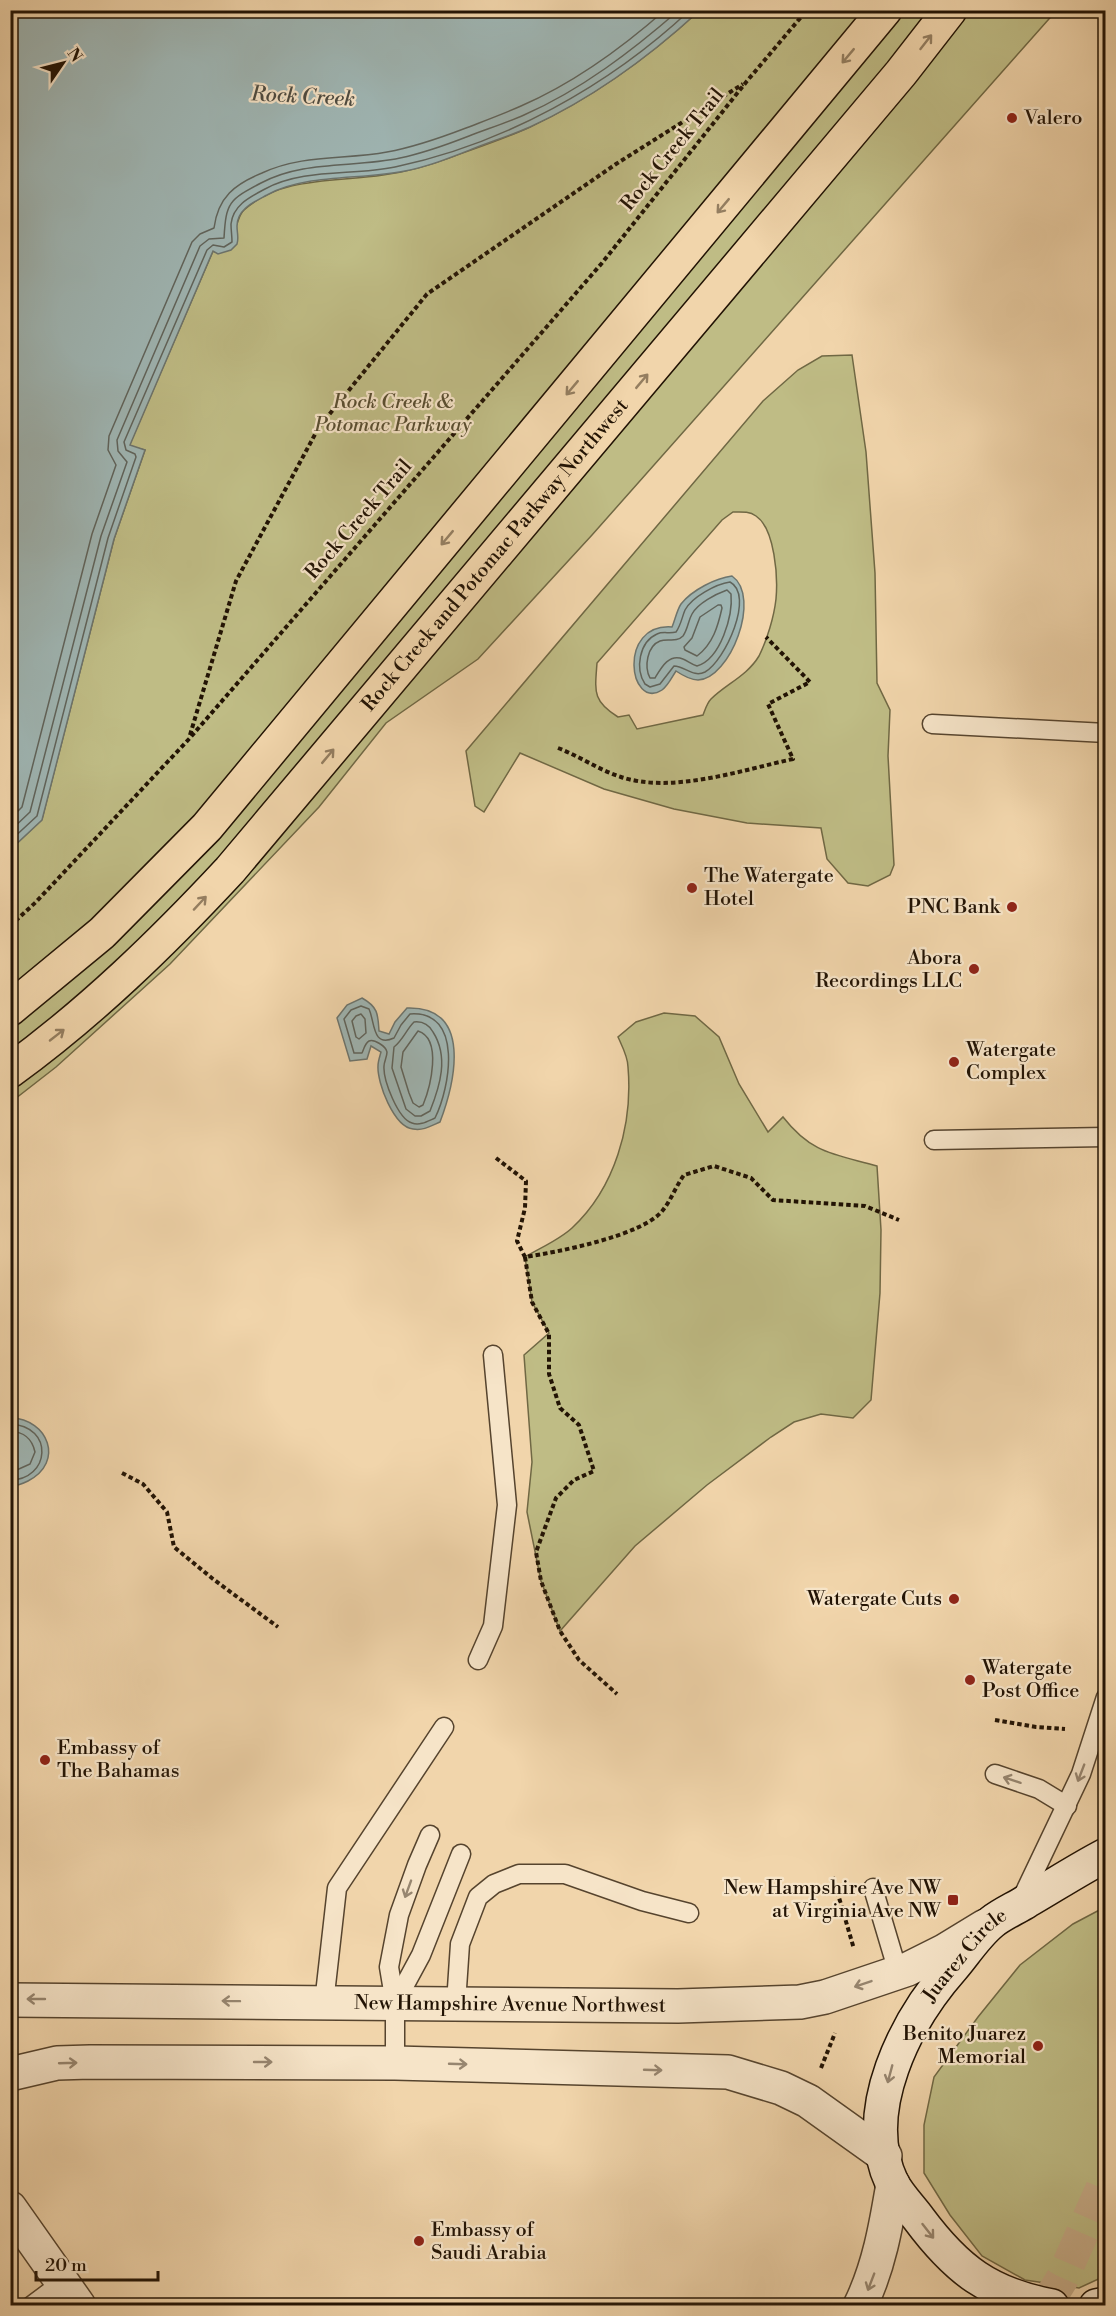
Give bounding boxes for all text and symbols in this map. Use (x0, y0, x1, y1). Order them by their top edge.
north arrow (33, 33, 93, 93)
one-way arrow (919, 34, 932, 50)
text: N (63, 44, 86, 66)
one-way arrow (841, 47, 854, 63)
water label: Rock Creek (249, 81, 356, 113)
street label: Rock Creek Trail (616, 83, 730, 217)
place label: Valero (1023, 106, 1082, 131)
marker: Valero (1005, 111, 1019, 125)
one-way arrow (717, 197, 730, 213)
one-way arrow (635, 374, 649, 389)
one-way arrow (565, 380, 578, 396)
park label: Rock Creek & Potomac Parkway (313, 390, 472, 438)
street label: Rock Creek and Potomac Parkway Northwest (356, 394, 634, 717)
street label: Rock Creek Trail (300, 455, 418, 585)
one-way arrow (441, 530, 454, 546)
one-way arrow (321, 748, 334, 764)
place label: The Watergate Hotel (704, 864, 834, 912)
marker: The Watergate Hotel (685, 881, 699, 895)
one-way arrow (192, 895, 207, 910)
place label: PNC Bank (907, 895, 1002, 920)
marker: PNC Bank (1005, 900, 1019, 914)
place label: Abora Recordings LLC (815, 946, 963, 994)
marker: Abora Recordings LLC (967, 962, 981, 976)
one-way arrow (48, 1029, 64, 1041)
place label: Watergate Complex (965, 1038, 1056, 1086)
marker: Watergate Complex (947, 1055, 961, 1069)
place label: Watergate Cuts (806, 1587, 942, 1612)
marker: Watergate Cuts (947, 1592, 961, 1606)
place label: Watergate Post Office (981, 1656, 1079, 1704)
marker: Watergate Post Office (963, 1673, 977, 1687)
place label: Embassy of The Bahamas (57, 1736, 179, 1784)
marker: Embassy of The Bahamas (38, 1753, 52, 1767)
one-way arrow (1075, 1763, 1086, 1781)
one-way arrow (1003, 1774, 1022, 1785)
place label: New Hampshire Ave NW at Virginia Ave NW (724, 1876, 942, 1924)
one-way arrow (401, 1879, 412, 1898)
marker: New Hampshire Ave NW at Virginia Ave NW (946, 1893, 960, 1907)
street label: Juarez Circle (917, 1903, 1012, 2008)
one-way arrow (854, 1979, 873, 1990)
street label: New Hampshire Avenue Northwest (354, 1991, 666, 2018)
one-way arrow (27, 1993, 47, 2005)
one-way arrow (222, 1996, 242, 2007)
place label: Benito Juarez Memorial (902, 2022, 1026, 2070)
marker: Benito Juarez Memorial (1031, 2039, 1045, 2053)
one-way arrow (252, 2056, 272, 2068)
one-way arrow (57, 2057, 77, 2068)
one-way arrow (447, 2059, 467, 2070)
one-way arrow (642, 2064, 662, 2075)
one-way arrow (884, 2064, 895, 2083)
place label: Embassy of Saudi Arabia (431, 2218, 547, 2266)
one-way arrow (921, 2222, 934, 2238)
marker: Embassy of Saudi Arabia (412, 2234, 426, 2248)
scale bar (36, 2244, 158, 2282)
text: 20 m (45, 2254, 87, 2277)
one-way arrow (865, 2272, 876, 2290)

